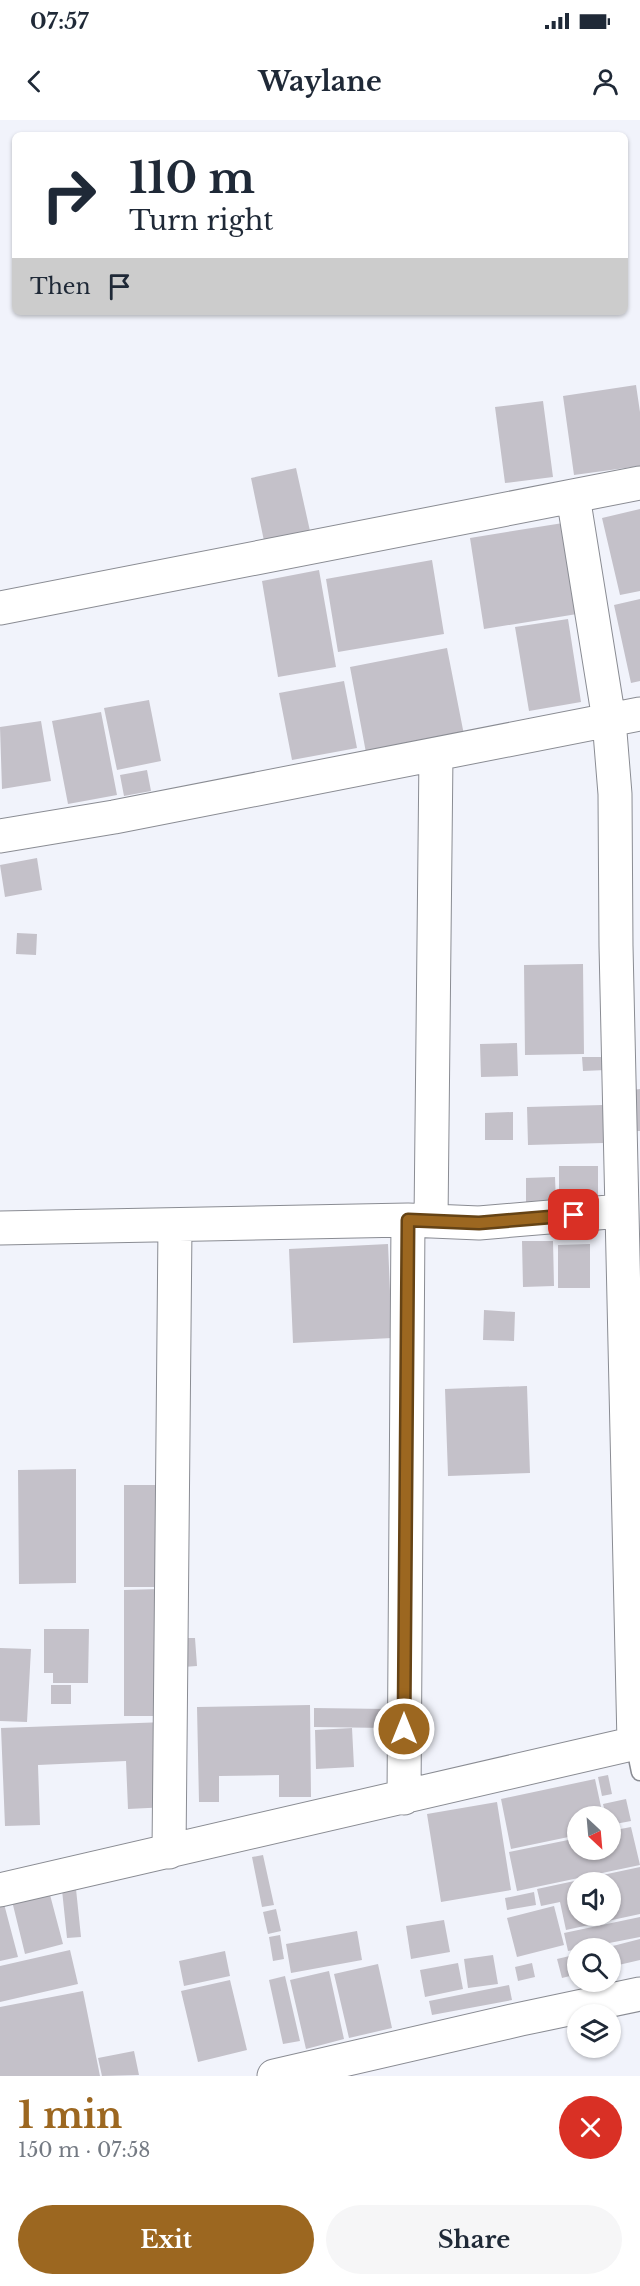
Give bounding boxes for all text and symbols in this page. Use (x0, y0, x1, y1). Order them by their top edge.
text: 07:57 (30, 8, 89, 35)
icon: back (18, 65, 51, 98)
text: Waylane (258, 65, 382, 98)
icon: person (589, 65, 622, 98)
text: 110 m (129, 152, 255, 204)
icon: right (30, 156, 108, 234)
text: Turn right (129, 204, 273, 237)
icon: arrive (103, 270, 136, 303)
text: Then (30, 273, 91, 300)
pin (548, 1189, 599, 1240)
icon: arrive (557, 1198, 590, 1231)
position arrow (372, 1697, 436, 1761)
north arrow (567, 1806, 621, 1860)
map controls (567, 1806, 621, 2058)
button: sound (567, 1872, 621, 1926)
button: search (567, 1938, 621, 1992)
button: layers (567, 2004, 621, 2058)
text: 1 min (18, 2093, 122, 2138)
button: close (559, 2096, 622, 2159)
text: 150 m · 07:58 (18, 2138, 150, 2162)
button: Exit (18, 2205, 314, 2274)
button: Share (326, 2205, 622, 2274)

